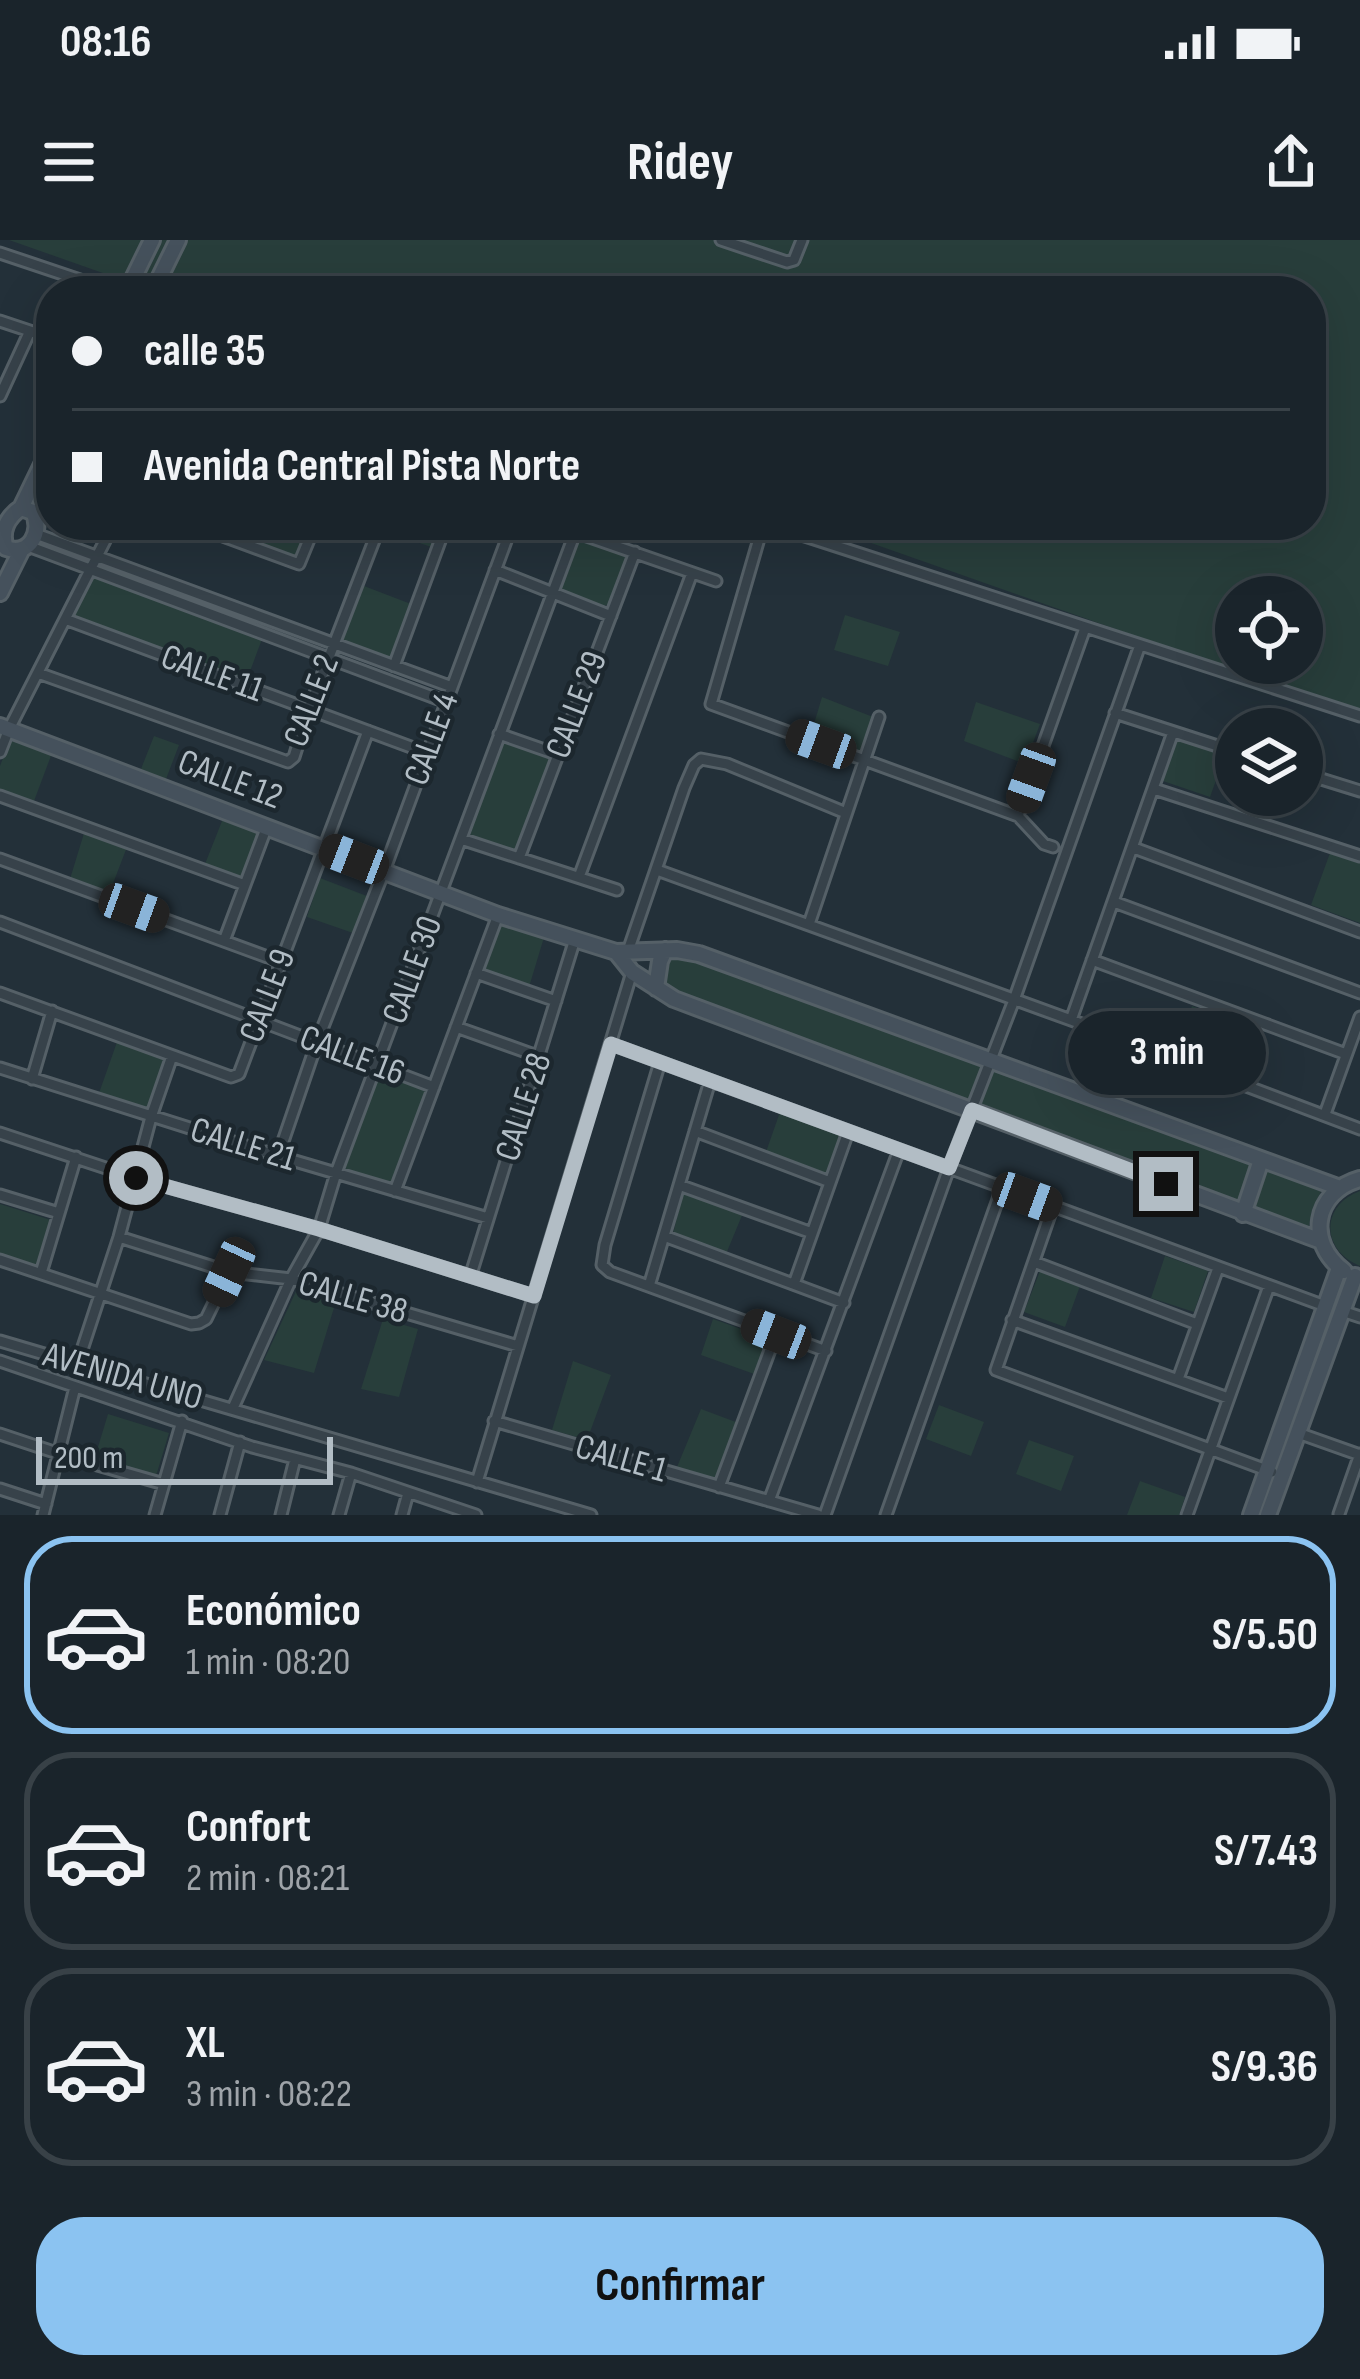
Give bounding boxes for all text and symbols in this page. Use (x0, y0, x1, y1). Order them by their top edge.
text: 08:16 (60, 15, 152, 70)
icon: menu (36, 129, 102, 195)
icon: share (1258, 129, 1324, 195)
text: Ridey (627, 130, 733, 195)
text: calle 35 (144, 324, 265, 379)
text: Avenida Central Pista Norte (144, 439, 580, 494)
map controls (1215, 576, 1323, 816)
button: locate (1215, 576, 1323, 684)
street label: CALLE 11 (155, 636, 269, 712)
street label: CALLE 29 (537, 646, 617, 764)
street label: CALLE 2 (275, 649, 349, 753)
street label: CALLE 4 (396, 687, 468, 791)
button: layers (1215, 708, 1323, 816)
car (781, 715, 861, 773)
car (1002, 738, 1060, 818)
street label: CALLE 12 (172, 741, 288, 819)
car (314, 829, 394, 889)
car (94, 879, 174, 937)
street label: CALLE 30 (374, 910, 452, 1030)
street label: CALLE 9 (231, 943, 305, 1049)
callout: 3 min (1067, 1010, 1265, 1094)
street label: CALLE 16 (294, 1016, 410, 1096)
text: 3 min (1130, 1029, 1204, 1076)
street label: CALLE 28 (486, 1048, 562, 1166)
street label: CALLE 21 (185, 1109, 301, 1181)
route start (109, 1151, 163, 1205)
route end (1139, 1157, 1193, 1211)
car (987, 1168, 1067, 1226)
car (197, 1232, 261, 1312)
street label: CALLE 38 (294, 1262, 412, 1334)
car (736, 1304, 816, 1364)
street label: AVENIDA UNO (38, 1334, 207, 1420)
street label: CALLE 1 (571, 1426, 672, 1493)
scale bar (36, 1431, 333, 1484)
text: 200 m (54, 1438, 123, 1478)
icon: car (42, 1581, 150, 1689)
text: Económico (186, 1584, 361, 1639)
text: S/5.50 (1212, 1608, 1318, 1663)
text: 1 min · 08:20 (186, 1639, 350, 1686)
icon: car (42, 1797, 150, 1905)
text: Confort (186, 1800, 311, 1855)
text: S/7.43 (1214, 1824, 1318, 1879)
text: 2 min · 08:21 (186, 1855, 349, 1902)
icon: car (42, 2013, 150, 2121)
text: XL (186, 2016, 225, 2071)
text: S/9.36 (1211, 2040, 1318, 2095)
text: 3 min · 08:22 (186, 2071, 352, 2118)
button: Confirmar (36, 2217, 1324, 2355)

